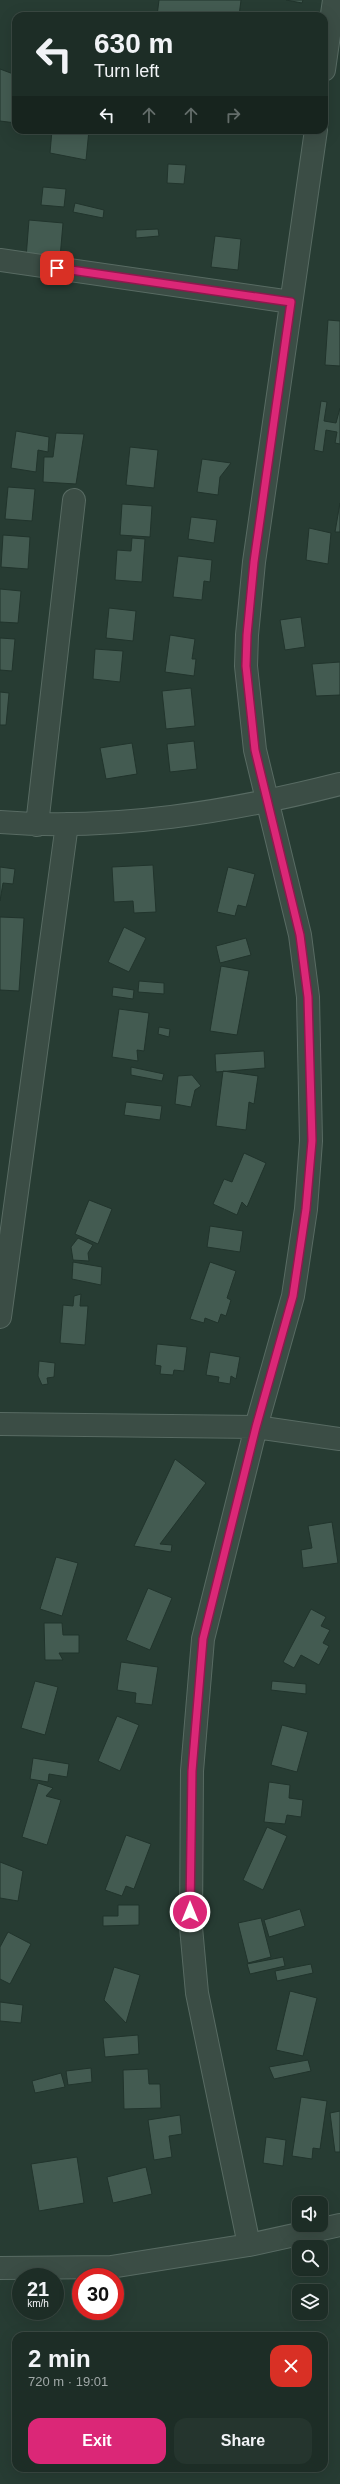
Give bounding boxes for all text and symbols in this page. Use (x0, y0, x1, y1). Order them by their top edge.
icon: left (28, 28, 80, 80)
text: 630 m (94, 28, 173, 59)
text: Turn left (94, 61, 159, 81)
icon: left (96, 104, 118, 126)
icon: ahead (138, 104, 160, 126)
icon: ahead (180, 104, 202, 126)
icon: right (222, 104, 244, 126)
pin (40, 251, 74, 285)
icon: arrive (46, 257, 68, 279)
position arrow (169, 1891, 211, 1933)
map controls (292, 2196, 328, 2320)
button: sound (292, 2196, 328, 2232)
button: search (292, 2240, 328, 2276)
speed limit sign: 30 (72, 2268, 124, 2320)
text: 21 (27, 2278, 49, 2300)
button: layers (292, 2284, 328, 2320)
text: km/h (27, 2298, 49, 2309)
text: 2 min (28, 2345, 91, 2372)
button: close (270, 2345, 312, 2387)
text: 720 m · 19:01 (28, 2374, 108, 2389)
button: Exit (28, 2418, 166, 2464)
button: Share (174, 2418, 312, 2464)

